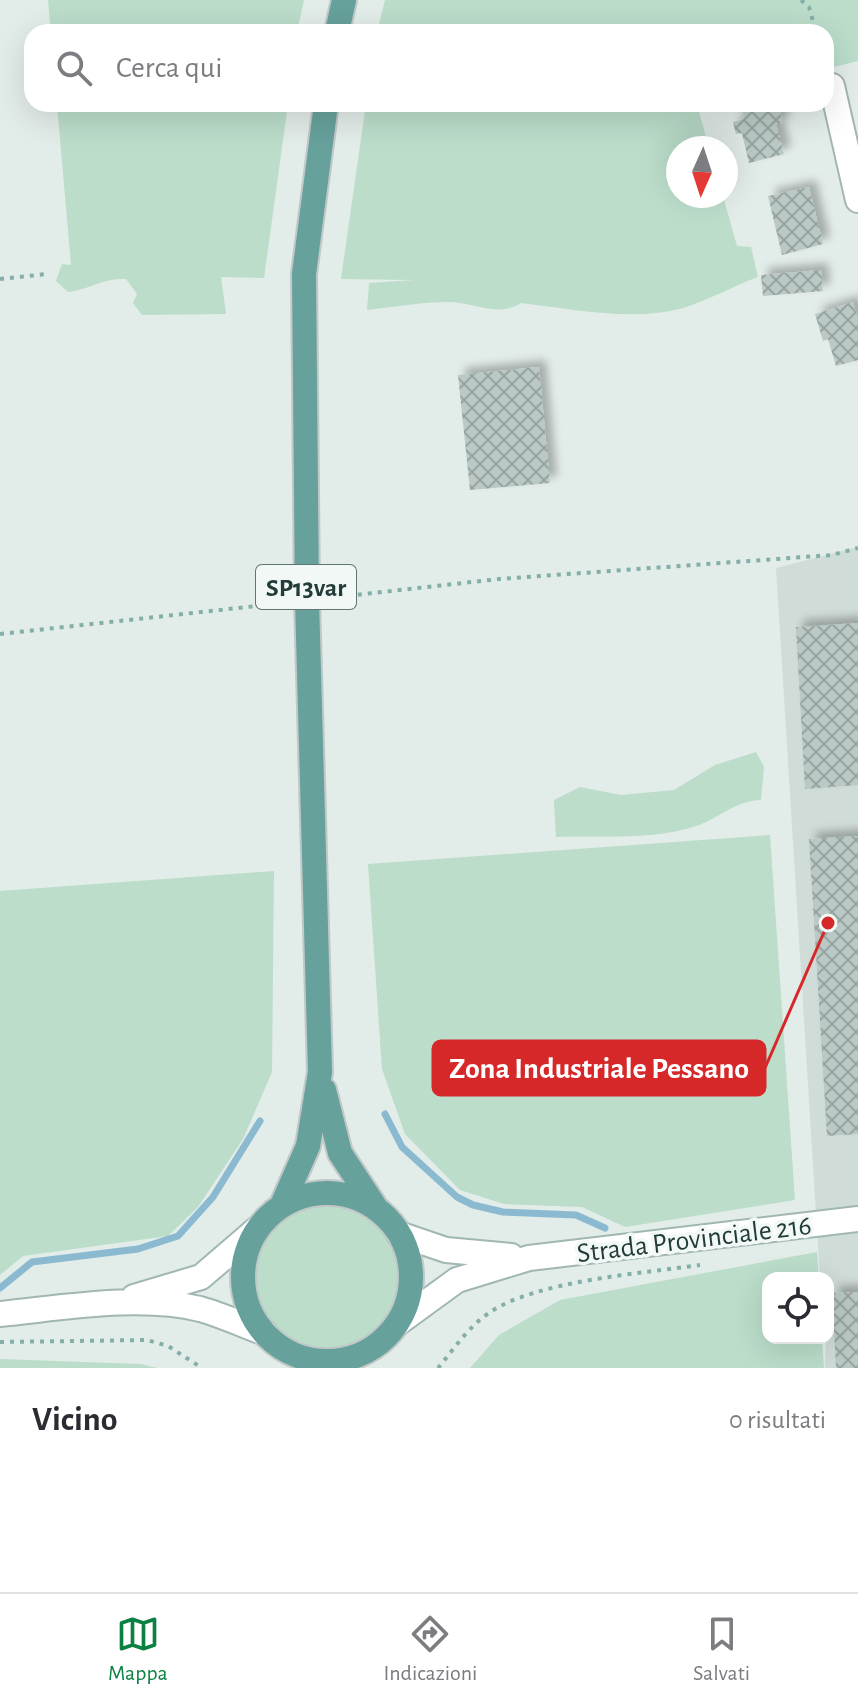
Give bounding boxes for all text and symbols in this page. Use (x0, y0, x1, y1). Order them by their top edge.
search box (24, 24, 834, 112)
icon: search (52, 46, 96, 90)
text: Cerca qui (116, 53, 222, 83)
north arrow (666, 136, 738, 208)
road number: SP13var (256, 565, 356, 609)
callout: Zona Industriale Pessano (433, 1041, 765, 1095)
text: Zona Industriale Pessano (449, 1054, 749, 1084)
street label: Strada Provinciale 216 (575, 1212, 813, 1268)
map controls (762, 1272, 834, 1344)
button: locate (762, 1272, 834, 1344)
text: Vicino (32, 1403, 118, 1437)
text: 0 risultati (729, 1407, 826, 1433)
tab: Mappa (108, 1612, 168, 1686)
tab: Indicazioni (384, 1612, 477, 1686)
tab: Salvati (693, 1612, 750, 1686)

